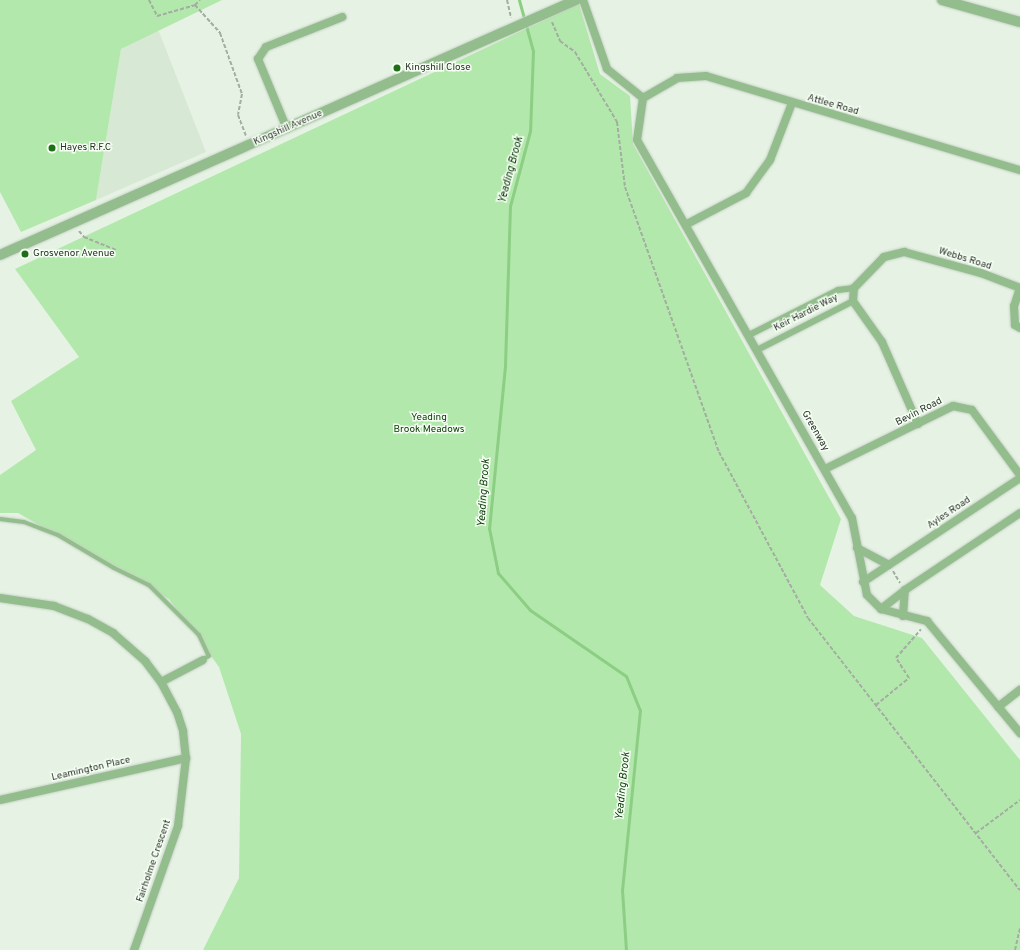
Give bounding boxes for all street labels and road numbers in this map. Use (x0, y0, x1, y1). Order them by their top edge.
street label: Attlee Road (806, 92, 860, 118)
street label: Kingshill Avenue (252, 107, 324, 149)
street label: Webbs Road (937, 245, 993, 273)
street label: Keir Hardie Way (772, 292, 840, 334)
street label: Bevin Road (894, 395, 944, 429)
street label: Greenway (799, 409, 831, 453)
street label: Ayles Road (925, 494, 973, 532)
street label: Leamington Place (50, 754, 132, 784)
street label: Fairholme Crescent (134, 818, 174, 904)

